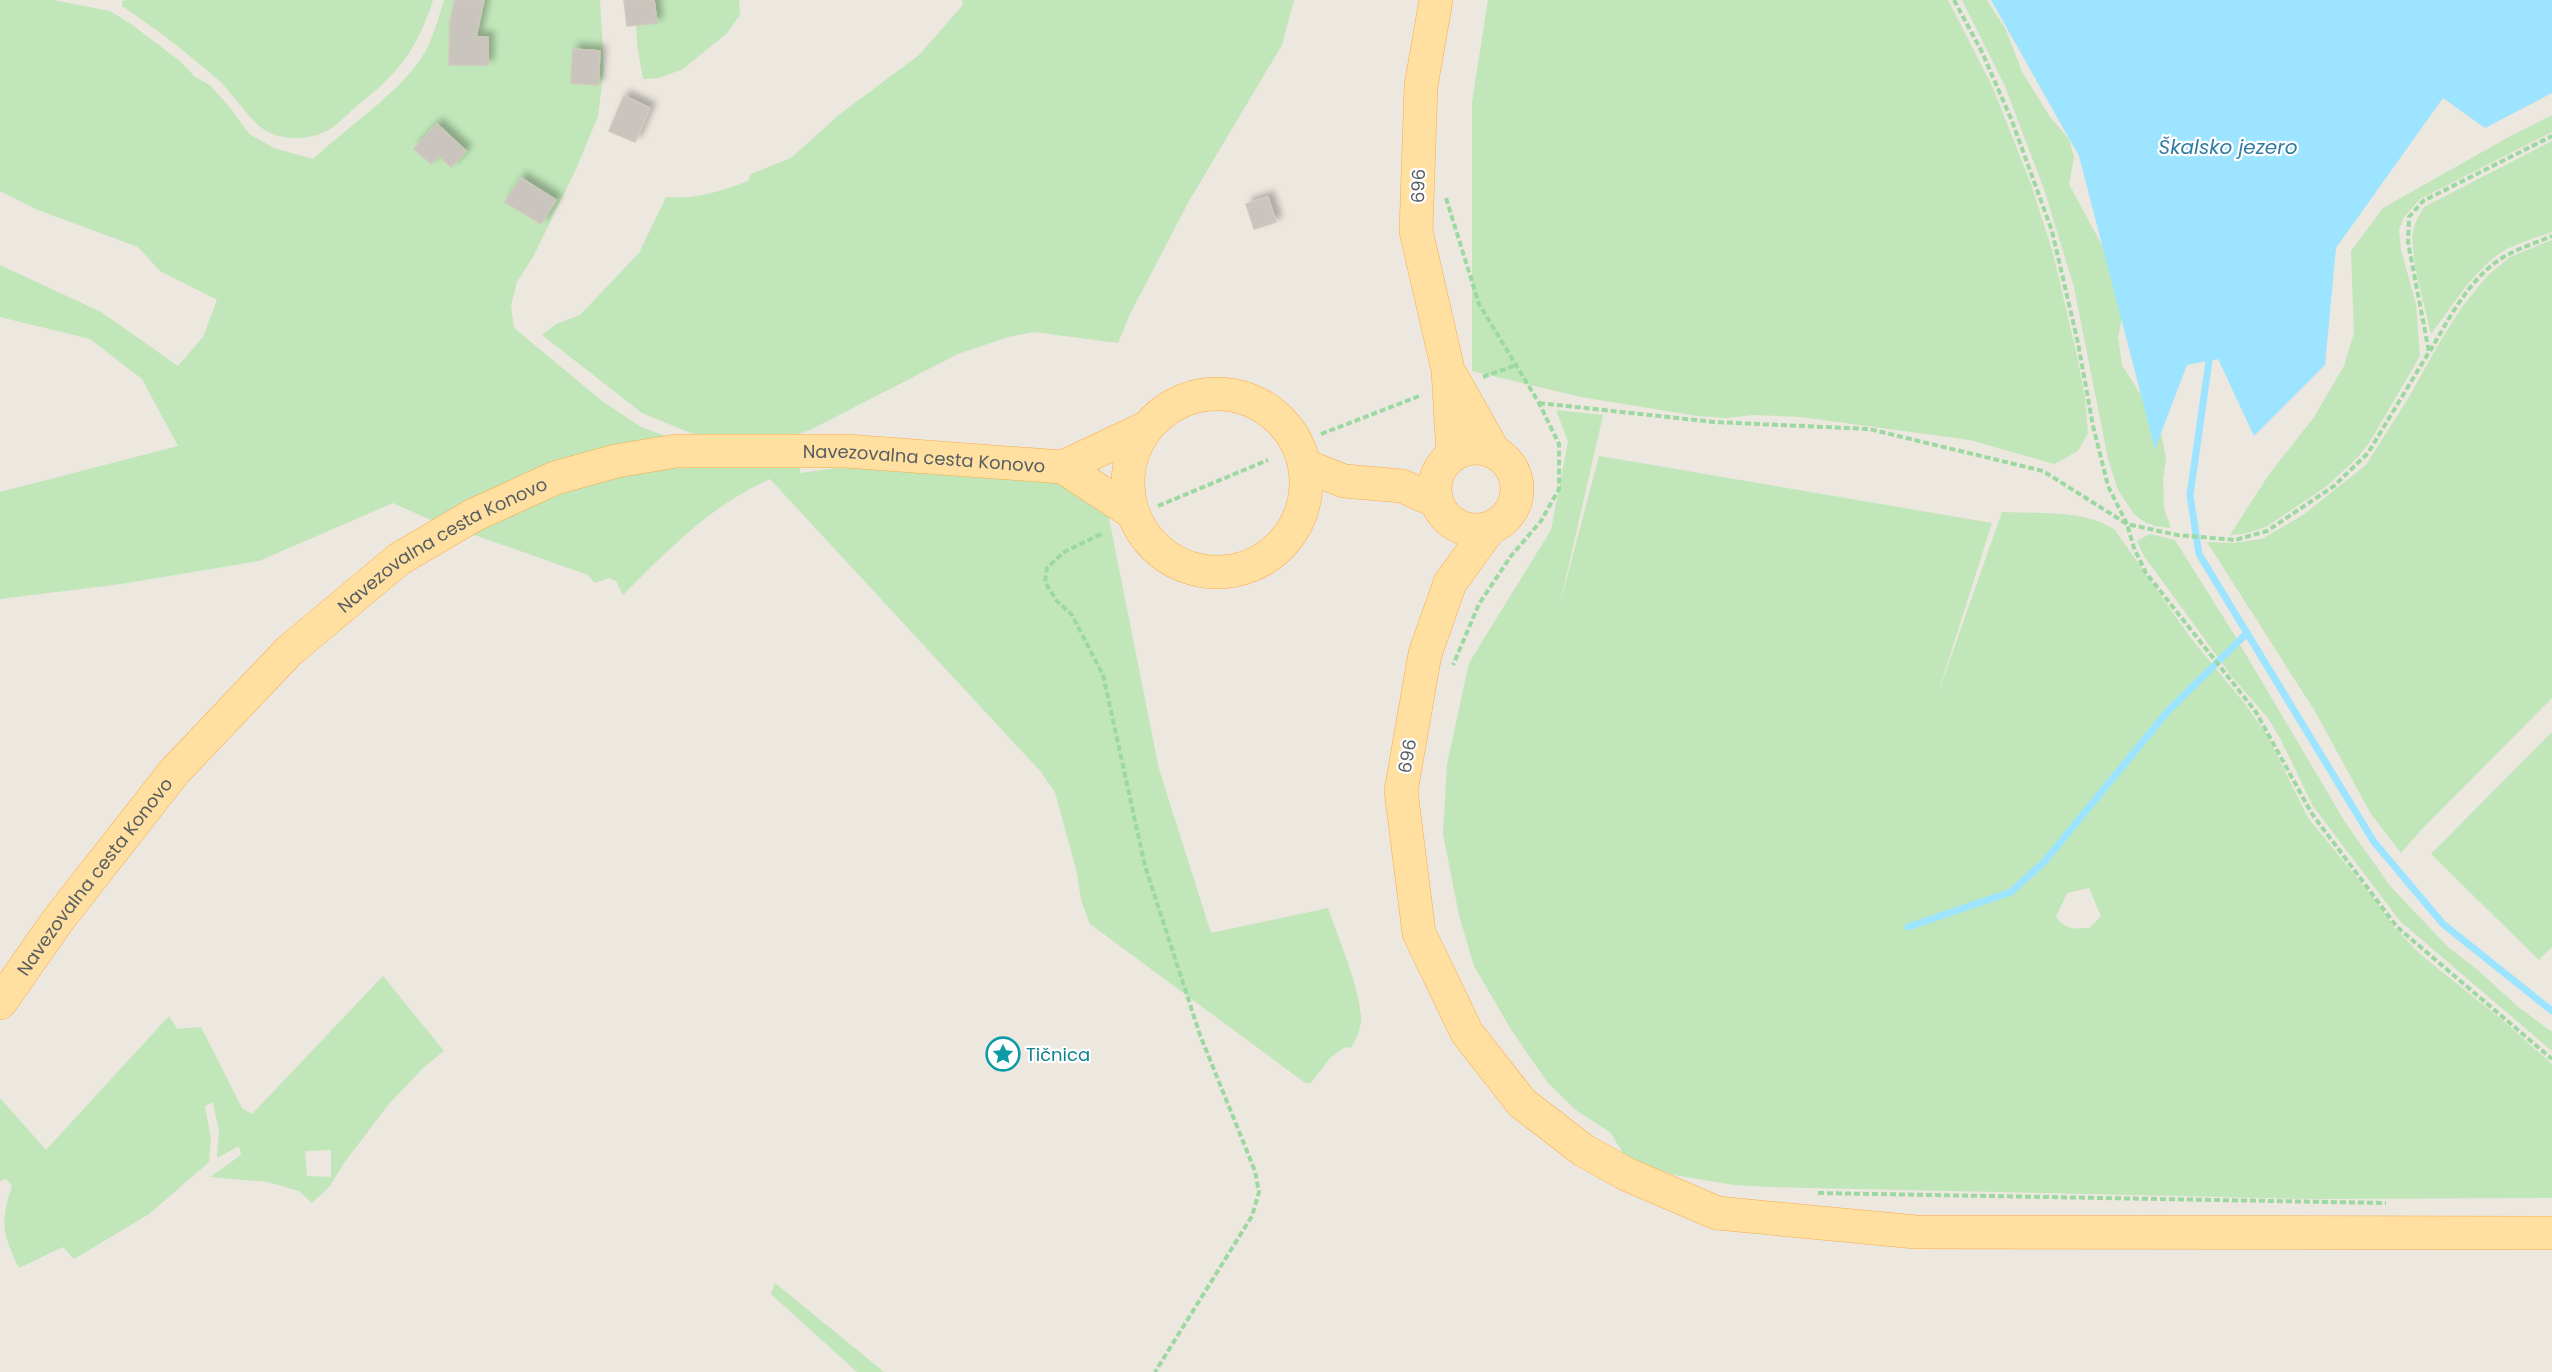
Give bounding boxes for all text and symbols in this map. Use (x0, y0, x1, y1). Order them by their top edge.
water label: Škalsko jezero (2159, 133, 2298, 161)
street label: 696 (1405, 168, 1431, 204)
street label: Navezovalna cesta Konovo (803, 439, 1046, 478)
street label: Navezovalna cesta Konovo (332, 471, 551, 618)
street label: 696 (1392, 737, 1422, 775)
street label: Navezovalna cesta Konovo (11, 772, 178, 980)
place icon: Tičnica (985, 1036, 1021, 1072)
place label: Tičnica (1026, 1042, 1090, 1067)

